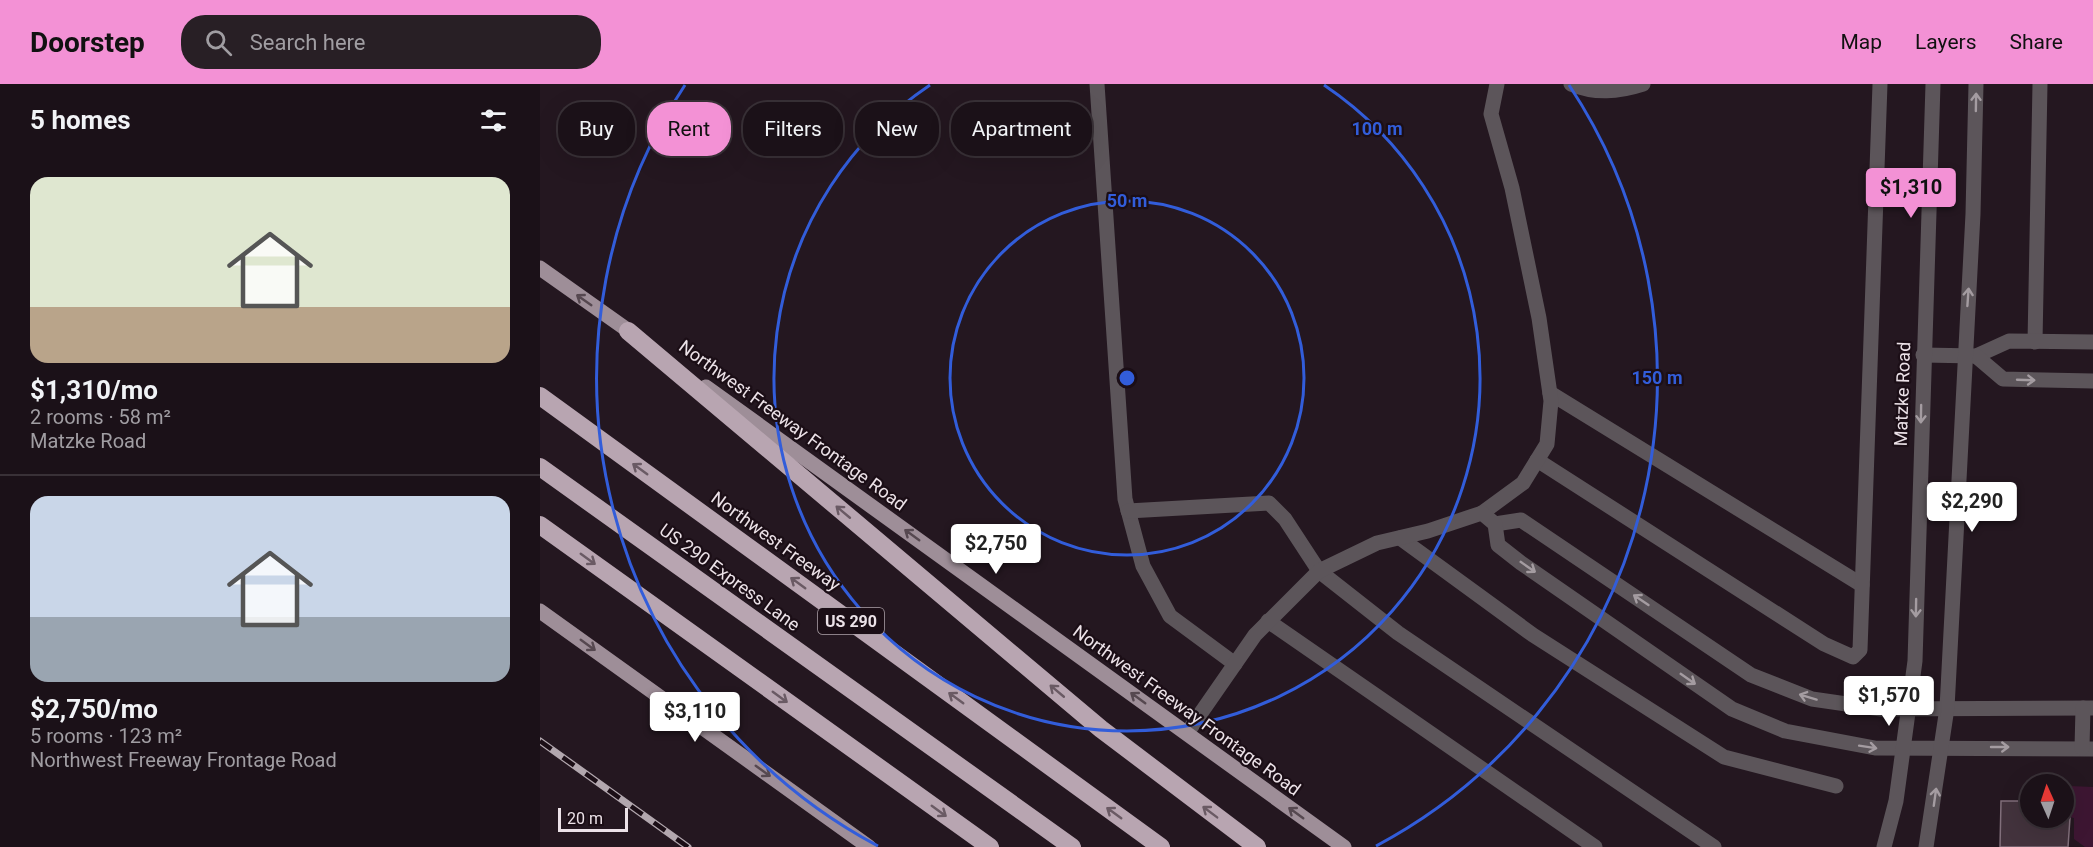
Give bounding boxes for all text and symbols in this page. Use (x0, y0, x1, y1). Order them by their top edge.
search box (181, 15, 601, 69)
text: Doorstep (30, 26, 145, 59)
icon: search (202, 26, 235, 59)
text: Search here (250, 30, 366, 55)
text: Map (1840, 30, 1882, 54)
text: Layers (1915, 30, 1976, 54)
text: Share (2009, 30, 2063, 54)
one-way arrow (1970, 93, 1981, 113)
chip: Buy (558, 102, 635, 156)
chip: Rent (647, 102, 731, 156)
chip: Filters (743, 102, 843, 156)
chip: New (855, 102, 939, 156)
chip: Apartment (951, 102, 1092, 156)
icon: filters (477, 104, 510, 137)
text: 5 homes (30, 105, 131, 135)
text: 100 m (1351, 118, 1403, 139)
pin: $1,310 (1862, 168, 1960, 219)
text: $1,310 (1880, 175, 1942, 199)
text: 50 m (1107, 190, 1147, 211)
icon: home (216, 216, 324, 324)
one-way arrow (1962, 288, 1973, 308)
one-way arrow (577, 293, 593, 306)
street label: Northwest Freeway Frontage Road (675, 335, 911, 515)
street label: Matzke Road (1890, 341, 1914, 447)
text: 150 m (1631, 367, 1683, 388)
centre of rings (1117, 368, 1137, 388)
one-way arrow (2016, 374, 2036, 386)
text: $1,310/mo (30, 375, 158, 405)
one-way arrow (1916, 403, 1927, 423)
text: 2 rooms · 58 m² (30, 405, 171, 429)
text: Matzke Road (30, 429, 146, 453)
one-way arrow (633, 463, 649, 475)
pin: $2,290 (1923, 482, 2021, 533)
street label: Northwest Freeway (707, 487, 845, 595)
text: $2,290 (1941, 489, 2003, 513)
one-way arrow (835, 505, 851, 518)
street label: US 290 Express Lane (656, 519, 804, 635)
pin: $2,750 (947, 524, 1045, 575)
one-way arrow (904, 529, 920, 541)
text: $2,750 (965, 531, 1027, 555)
icon: home (216, 535, 324, 643)
one-way arrow (579, 553, 595, 565)
one-way arrow (1519, 561, 1535, 573)
one-way arrow (791, 577, 807, 589)
one-way arrow (1633, 594, 1650, 606)
one-way arrow (1911, 598, 1922, 618)
road number: US 290 (818, 608, 884, 634)
street label: Northwest Freeway Frontage Road (1069, 620, 1305, 800)
one-way arrow (579, 639, 595, 652)
one-way arrow (1679, 673, 1696, 685)
pin: $1,570 (1840, 676, 1938, 727)
text: $1,570 (1858, 683, 1920, 707)
one-way arrow (1050, 684, 1065, 698)
one-way arrow (772, 691, 788, 703)
one-way arrow (1799, 691, 1818, 702)
pin: $3,110 (646, 692, 744, 743)
one-way arrow (948, 692, 964, 704)
one-way arrow (1131, 692, 1147, 705)
text: $2,750/mo (30, 694, 158, 724)
text: $3,110 (664, 699, 726, 723)
text: 5 rooms · 123 m² (30, 724, 182, 748)
one-way arrow (1857, 741, 1877, 752)
one-way arrow (1990, 741, 2010, 753)
text: Northwest Freeway Frontage Road (30, 748, 337, 772)
one-way arrow (755, 765, 771, 777)
north arrow (2020, 774, 2074, 828)
map controls (2020, 774, 2074, 828)
one-way arrow (1930, 788, 1941, 808)
one-way arrow (930, 804, 946, 817)
scale bar (558, 805, 628, 832)
one-way arrow (1202, 805, 1218, 818)
one-way arrow (1106, 807, 1122, 819)
one-way arrow (1289, 807, 1305, 819)
text: 20 m (567, 809, 603, 828)

